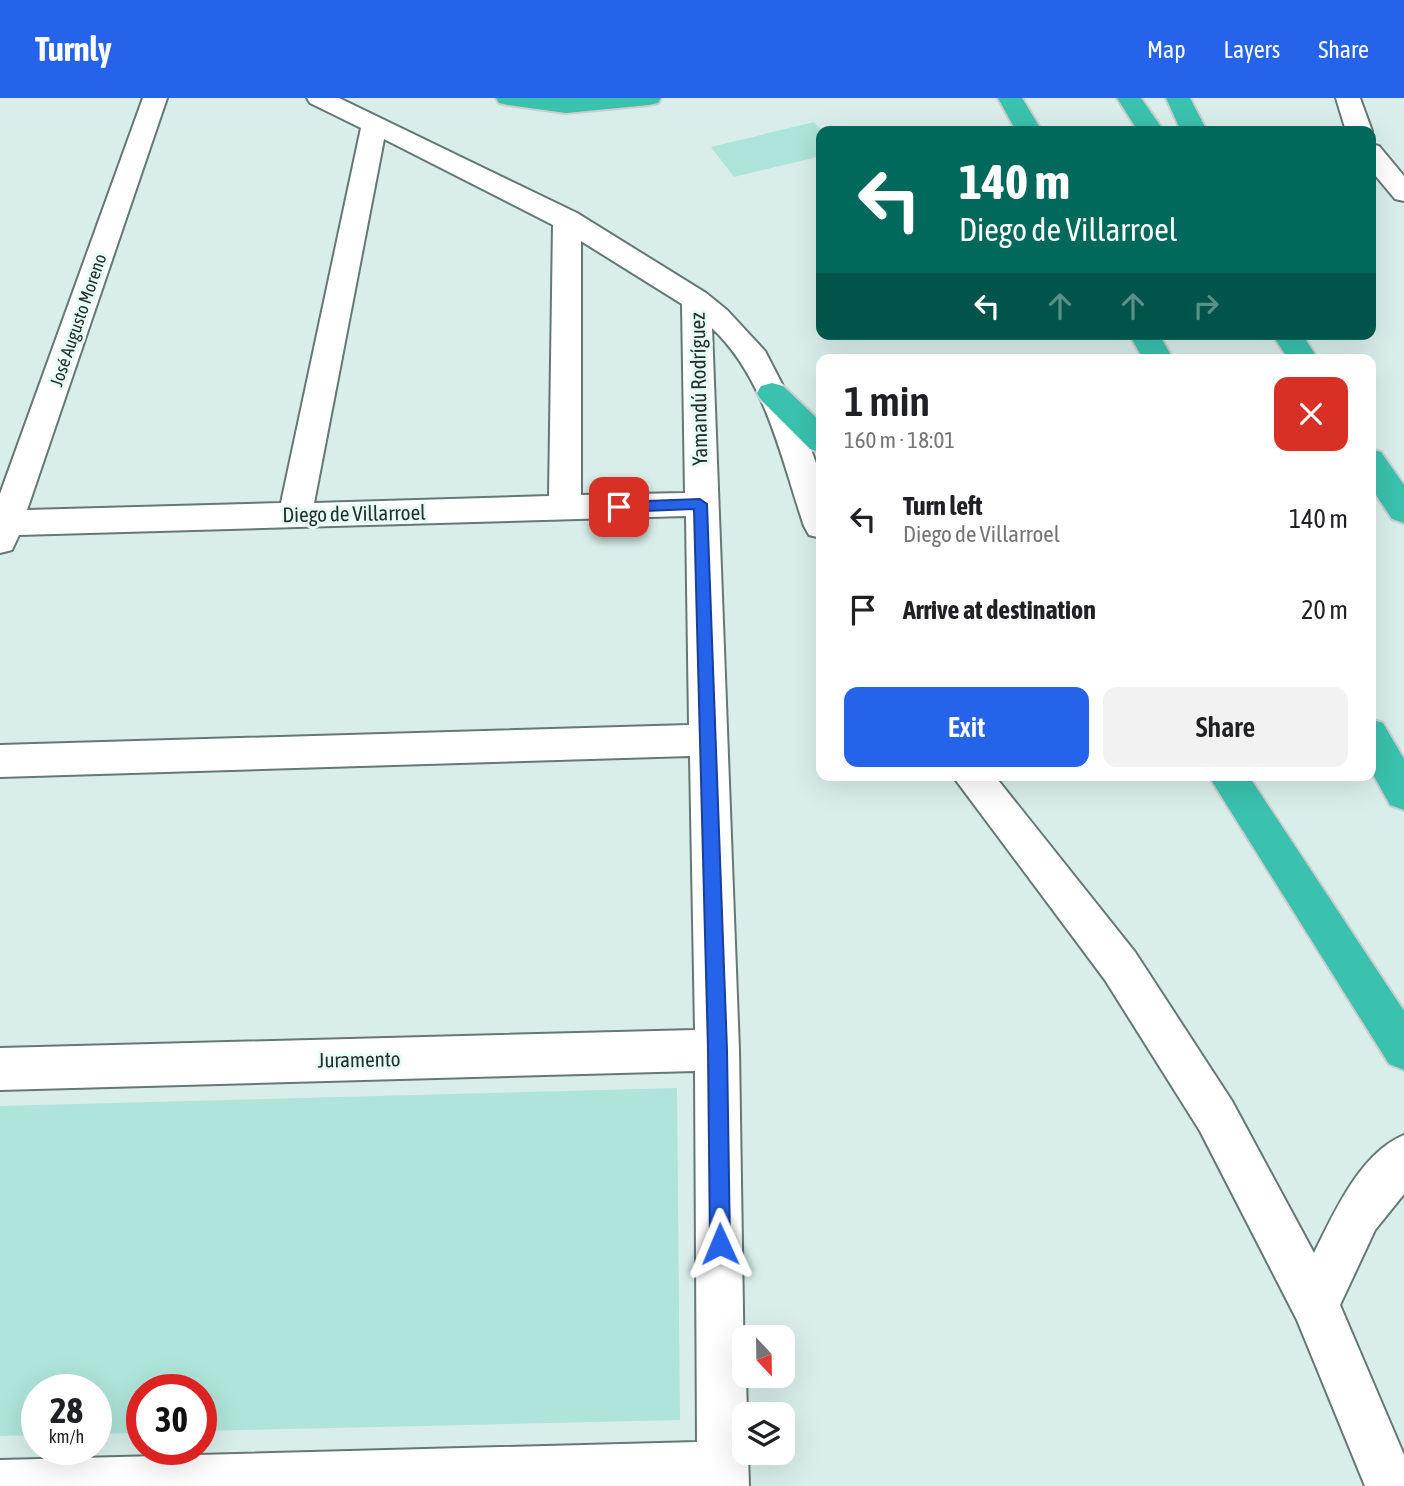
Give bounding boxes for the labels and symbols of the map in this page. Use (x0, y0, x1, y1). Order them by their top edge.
street label: José Augusto Moreno (46, 251, 110, 389)
street label: Yamandú Rodríguez (685, 312, 711, 466)
pin (589, 477, 649, 537)
street label: Diego de Villarroel (282, 500, 426, 526)
street label: Juramento (317, 1046, 401, 1072)
position arrow (683, 1207, 757, 1281)
north arrow (732, 1325, 794, 1388)
speed limit sign: 30 (126, 1374, 217, 1465)

